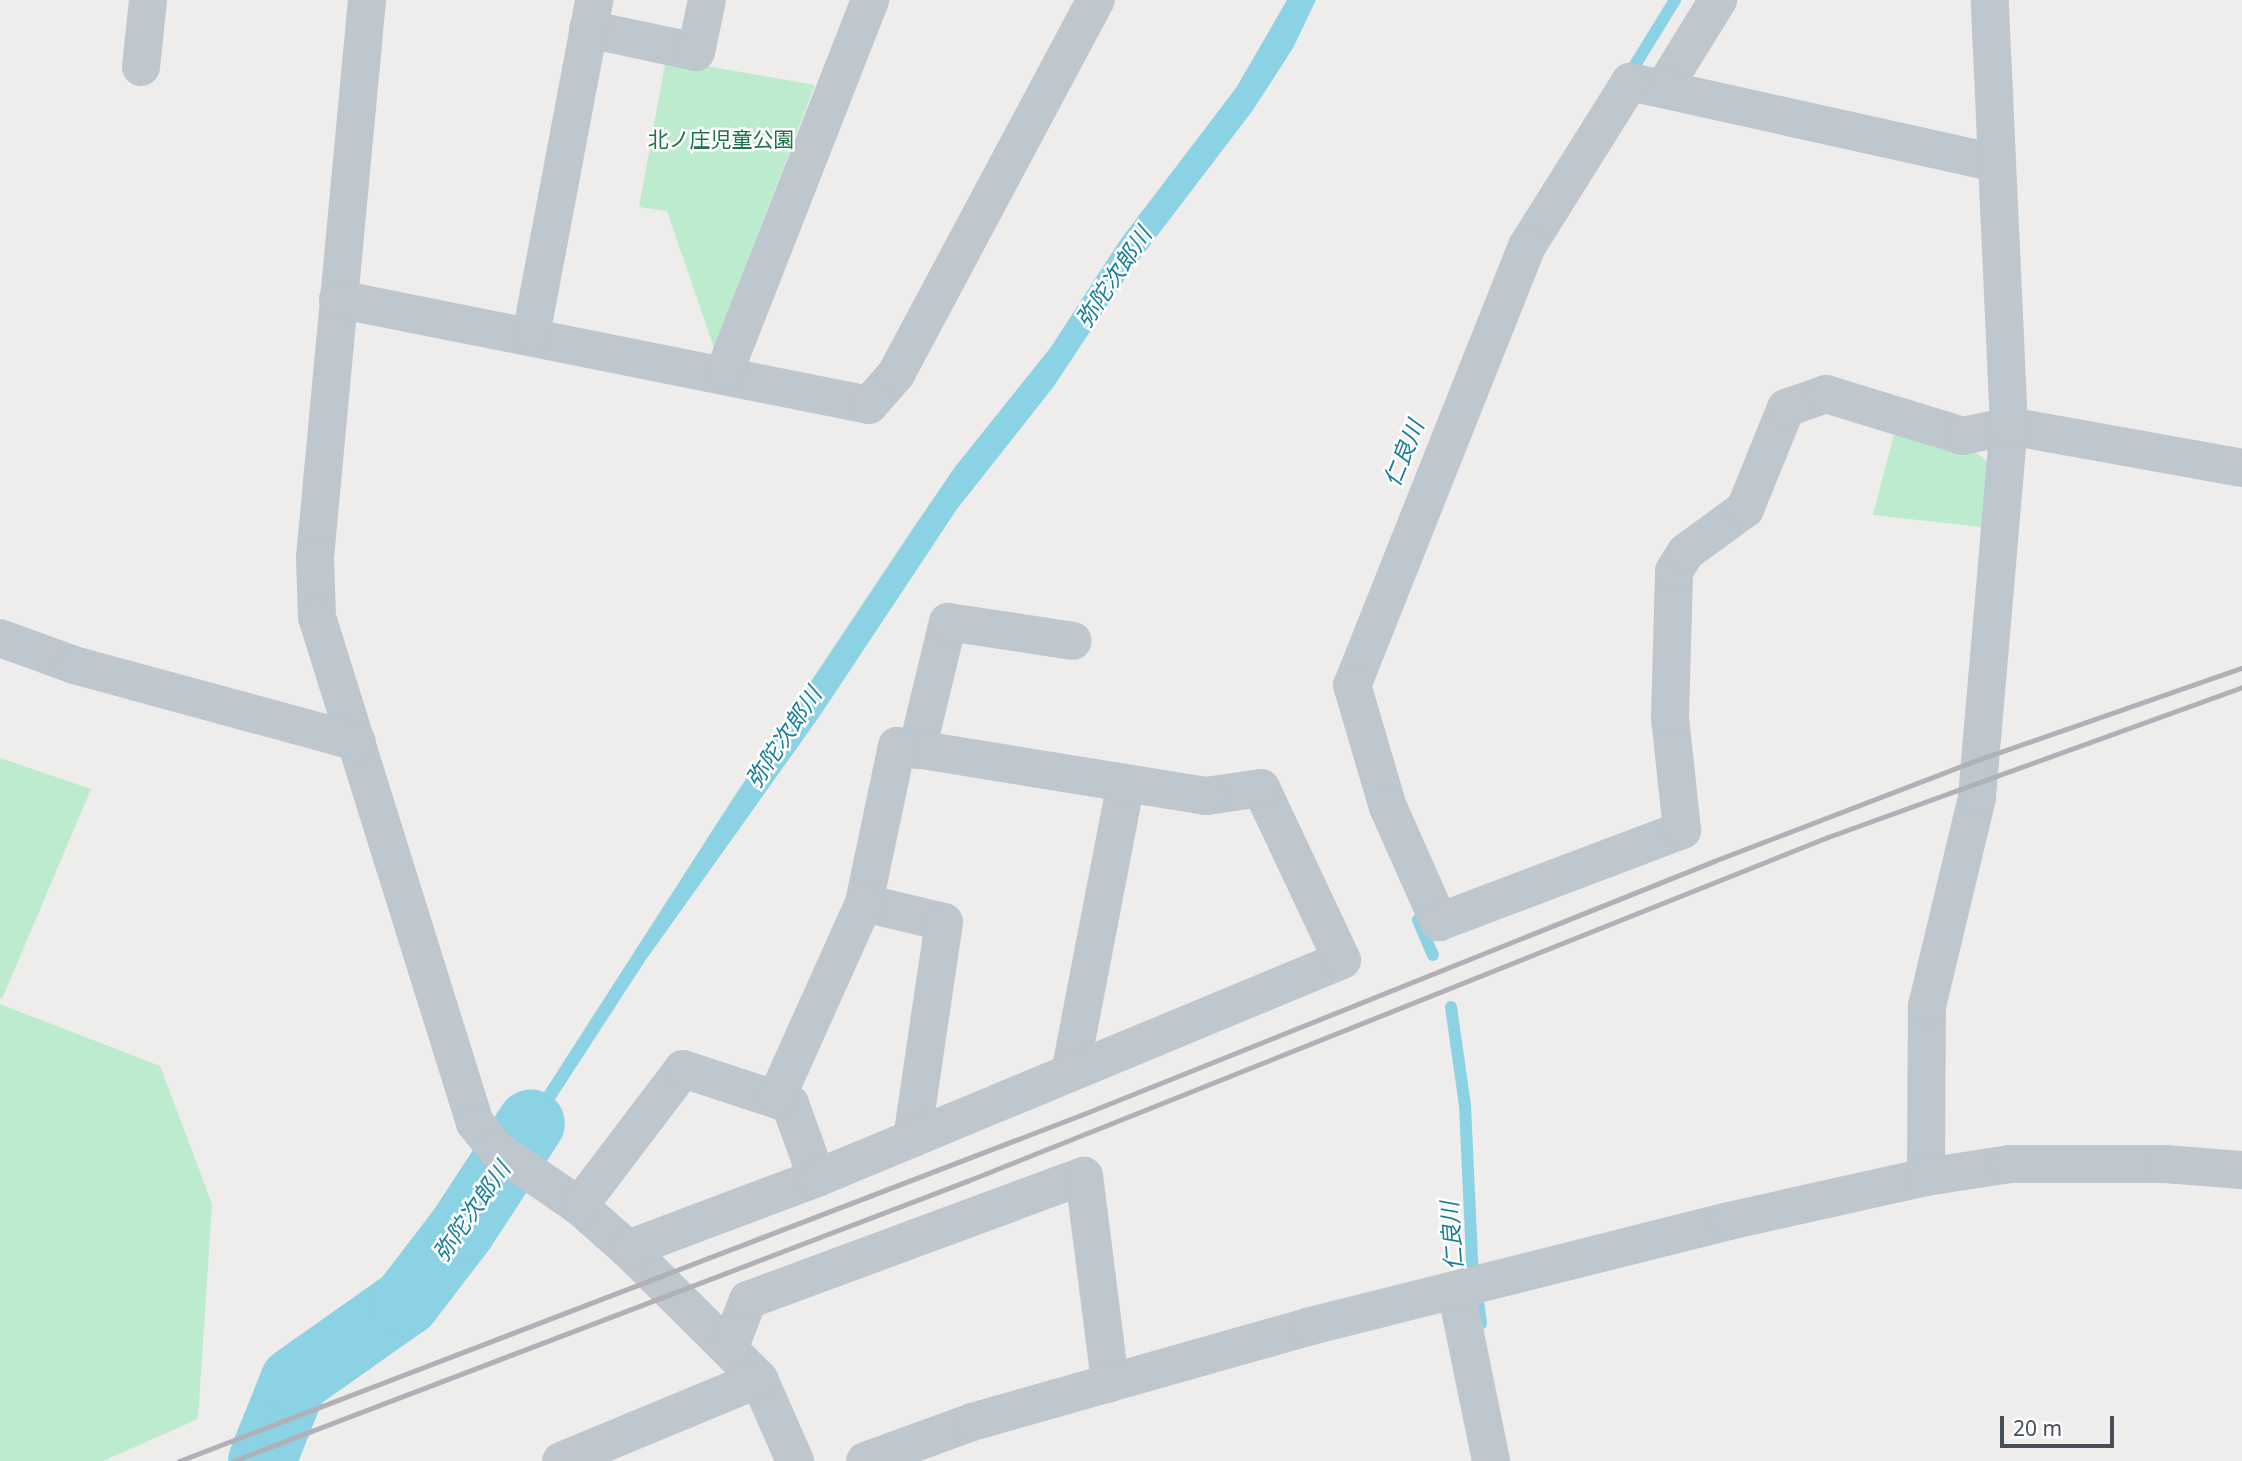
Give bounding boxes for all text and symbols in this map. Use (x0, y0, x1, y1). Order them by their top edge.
park label: 北ノ庄児童公園 (648, 126, 794, 152)
water label: 弥陀次郎川 (1069, 222, 1157, 332)
water label: 仁良川 (1377, 416, 1429, 490)
water label: 弥陀次郎川 (739, 682, 827, 792)
water label: 弥陀次郎川 (427, 1156, 515, 1266)
water label: 仁良川 (1435, 1201, 1467, 1271)
scale bar (2004, 1402, 2118, 1446)
text: 20 m (2013, 1414, 2062, 1442)

